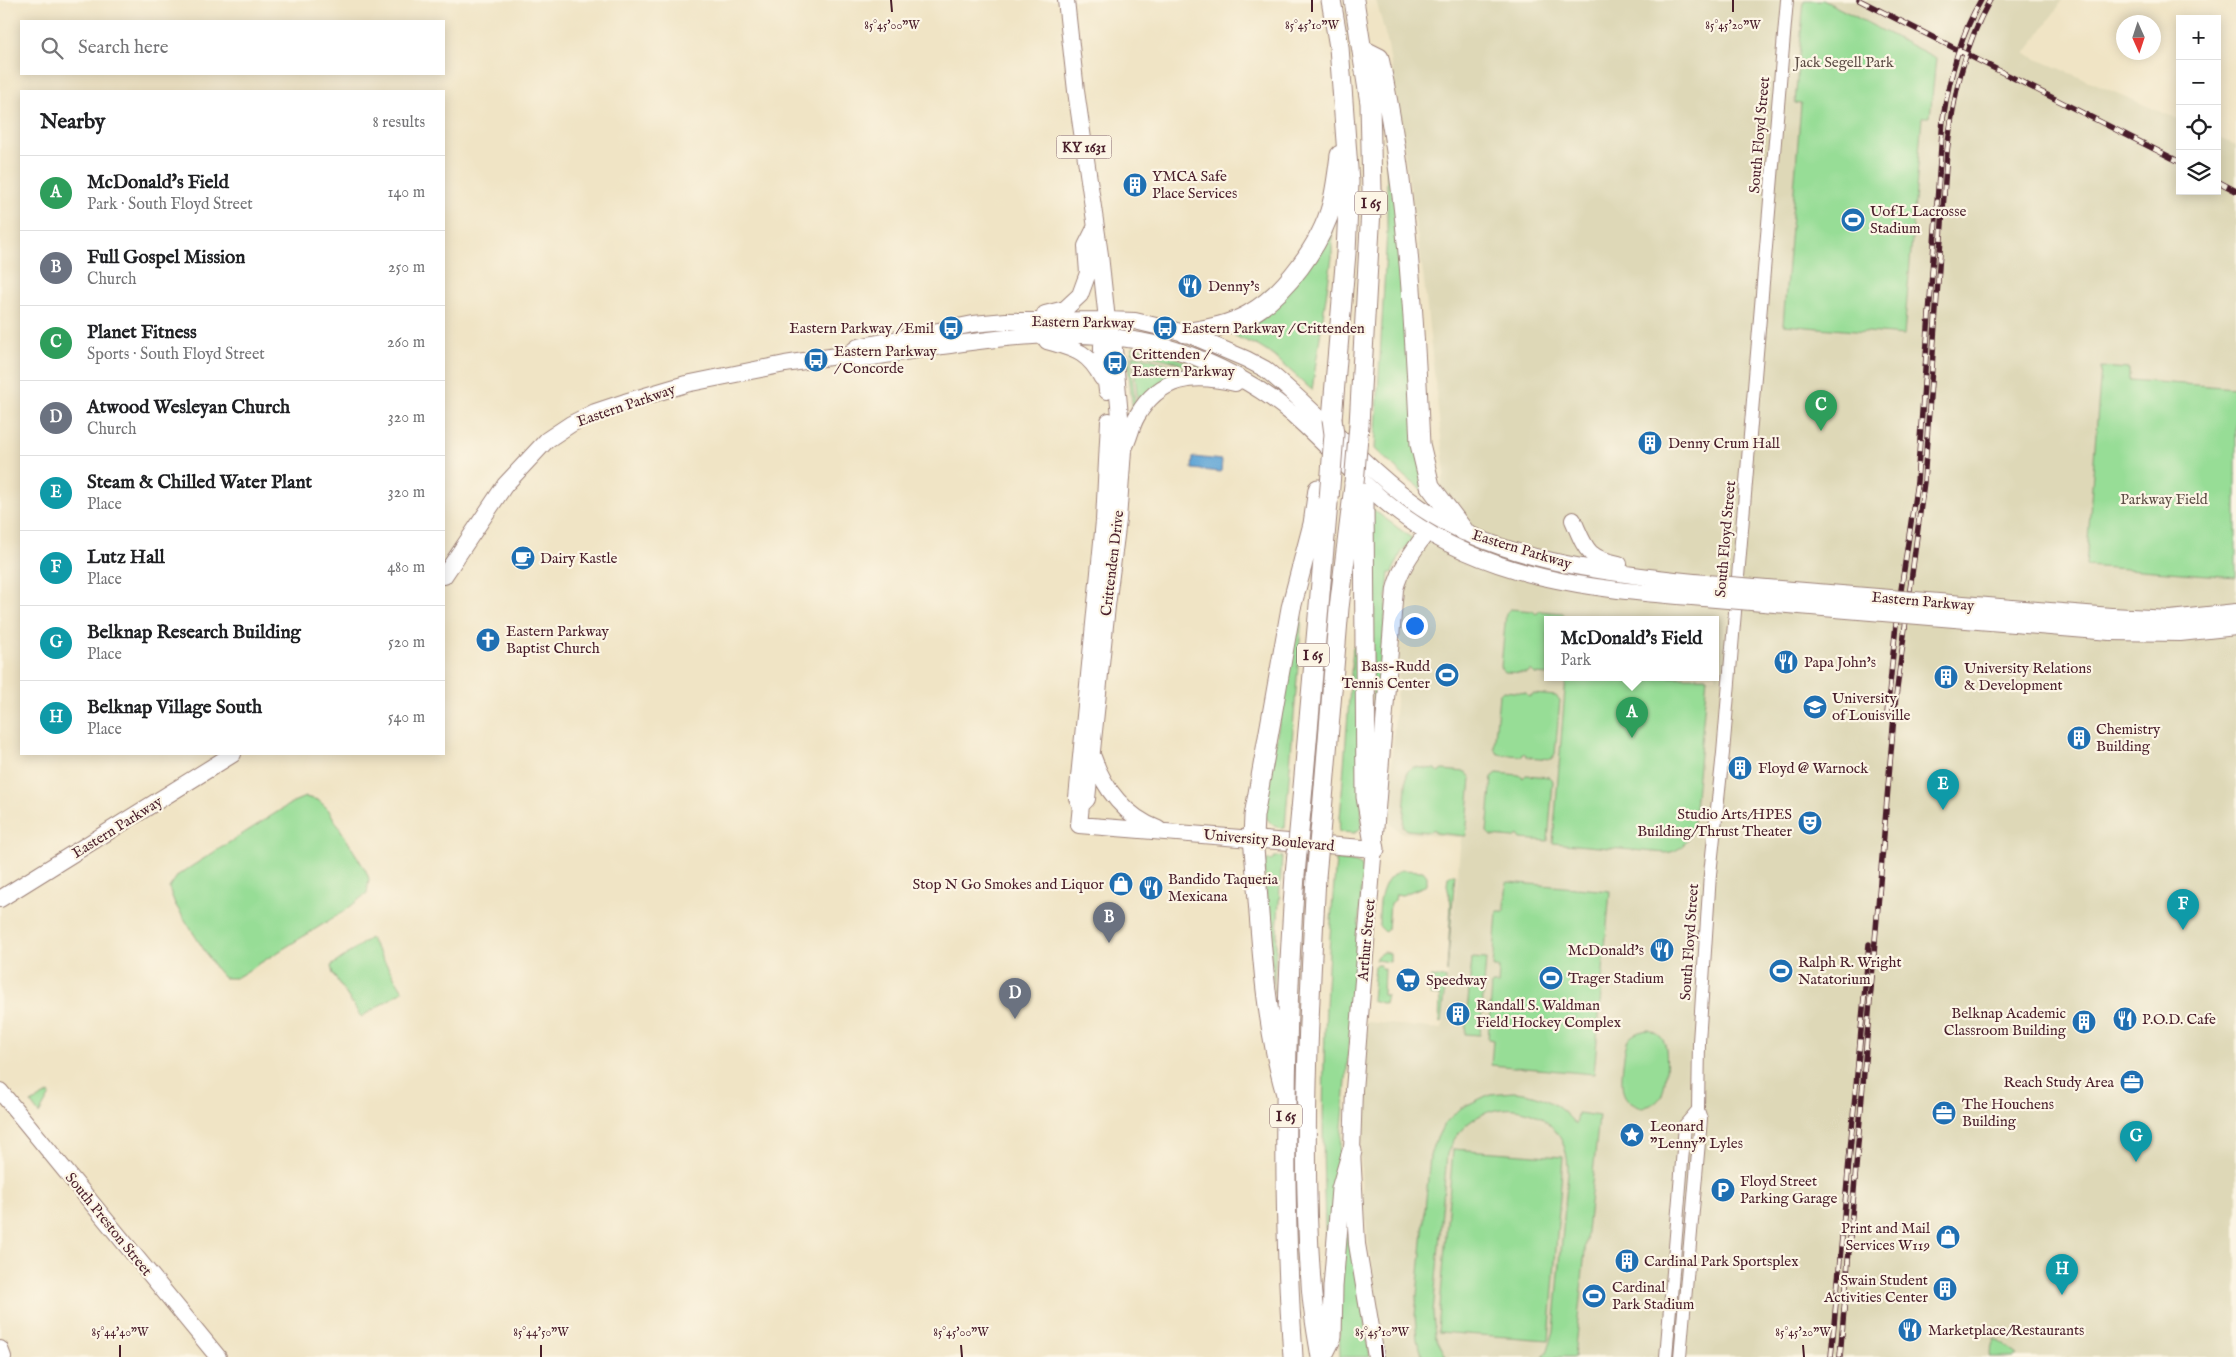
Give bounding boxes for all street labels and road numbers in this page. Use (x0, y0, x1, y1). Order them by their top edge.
street label: South Floyd Street (1745, 76, 1774, 194)
road number: KY 1631 (1056, 136, 1112, 158)
road number: I 65 (1355, 192, 1387, 214)
street label: Eastern Parkway (1031, 312, 1135, 333)
street label: Eastern Parkway (574, 380, 679, 431)
street label: South Floyd Street (1711, 480, 1740, 598)
street label: Crittenden Drive (1097, 509, 1128, 617)
street label: Eastern Parkway (1470, 525, 1574, 574)
street label: Eastern Parkway (1871, 588, 1976, 616)
road number: I 65 (1297, 644, 1329, 666)
street label: Eastern Parkway (69, 792, 166, 863)
street label: University Boulevard (1203, 825, 1336, 856)
street label: South Floyd Street (1676, 883, 1703, 1001)
street label: Arthur Street (1353, 898, 1380, 983)
road number: I 65 (1270, 1104, 1302, 1128)
street label: South Preston Street (61, 1169, 156, 1280)

